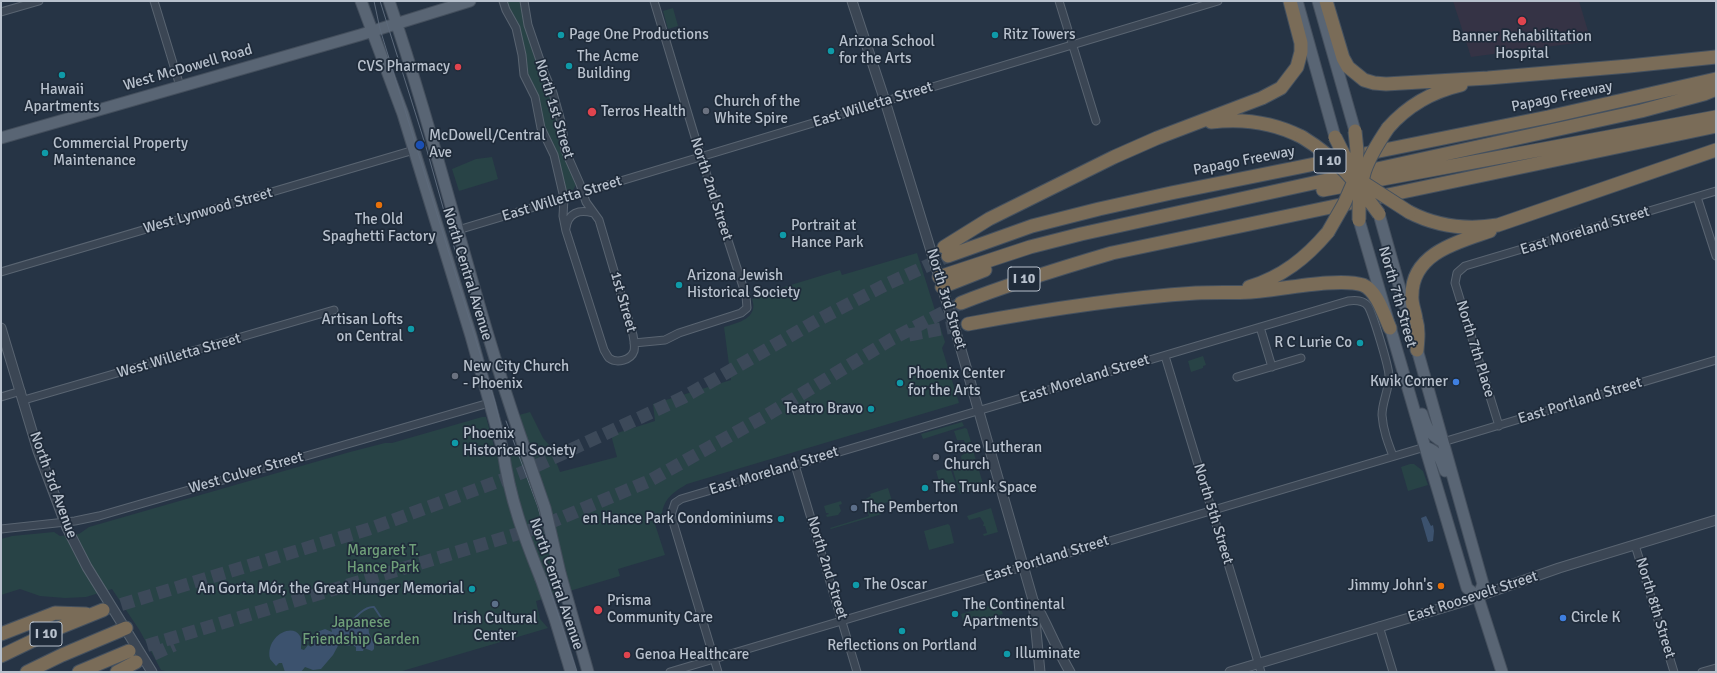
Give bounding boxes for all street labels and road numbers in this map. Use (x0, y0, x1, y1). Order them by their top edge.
street label: West McDowell Road (121, 41, 255, 95)
street label: North 1st Street (530, 57, 578, 161)
street label: Papago Freeway (1510, 77, 1614, 117)
street label: East Willetta Street (811, 78, 935, 132)
street label: North 2nd Street (686, 135, 736, 243)
street label: Papago Freeway (1192, 142, 1296, 180)
road number: I 10 (1314, 149, 1346, 173)
street label: East Willetta Street (500, 172, 624, 226)
street label: West Lynwood Street (141, 184, 275, 238)
street label: East Moreland Street (1518, 203, 1652, 259)
street label: North Central Avenue (438, 205, 496, 343)
street label: North 7th Street (1374, 244, 1420, 350)
street label: North 3rd Street (922, 246, 970, 352)
road number: I 10 (1008, 267, 1040, 291)
street label: 1st Street (606, 270, 640, 334)
street label: North 7th Place (1452, 298, 1498, 400)
street label: West Willetta Street (115, 330, 243, 382)
street label: East Moreland Street (1018, 351, 1152, 407)
street label: East Portland Street (1516, 374, 1644, 428)
street label: North 3rd Avenue (25, 429, 81, 541)
street label: East Moreland Street (707, 443, 841, 499)
street label: West Culver Street (187, 448, 305, 498)
street label: North 5th Street (1189, 461, 1237, 567)
street label: North 2nd Street (803, 514, 851, 622)
street label: North Central Avenue (525, 516, 587, 652)
street label: East Portland Street (983, 532, 1111, 586)
street label: North 8th Street (1631, 555, 1679, 661)
street label: East Roosevelt Street (1406, 568, 1540, 626)
road number: I 10 (30, 622, 62, 646)

